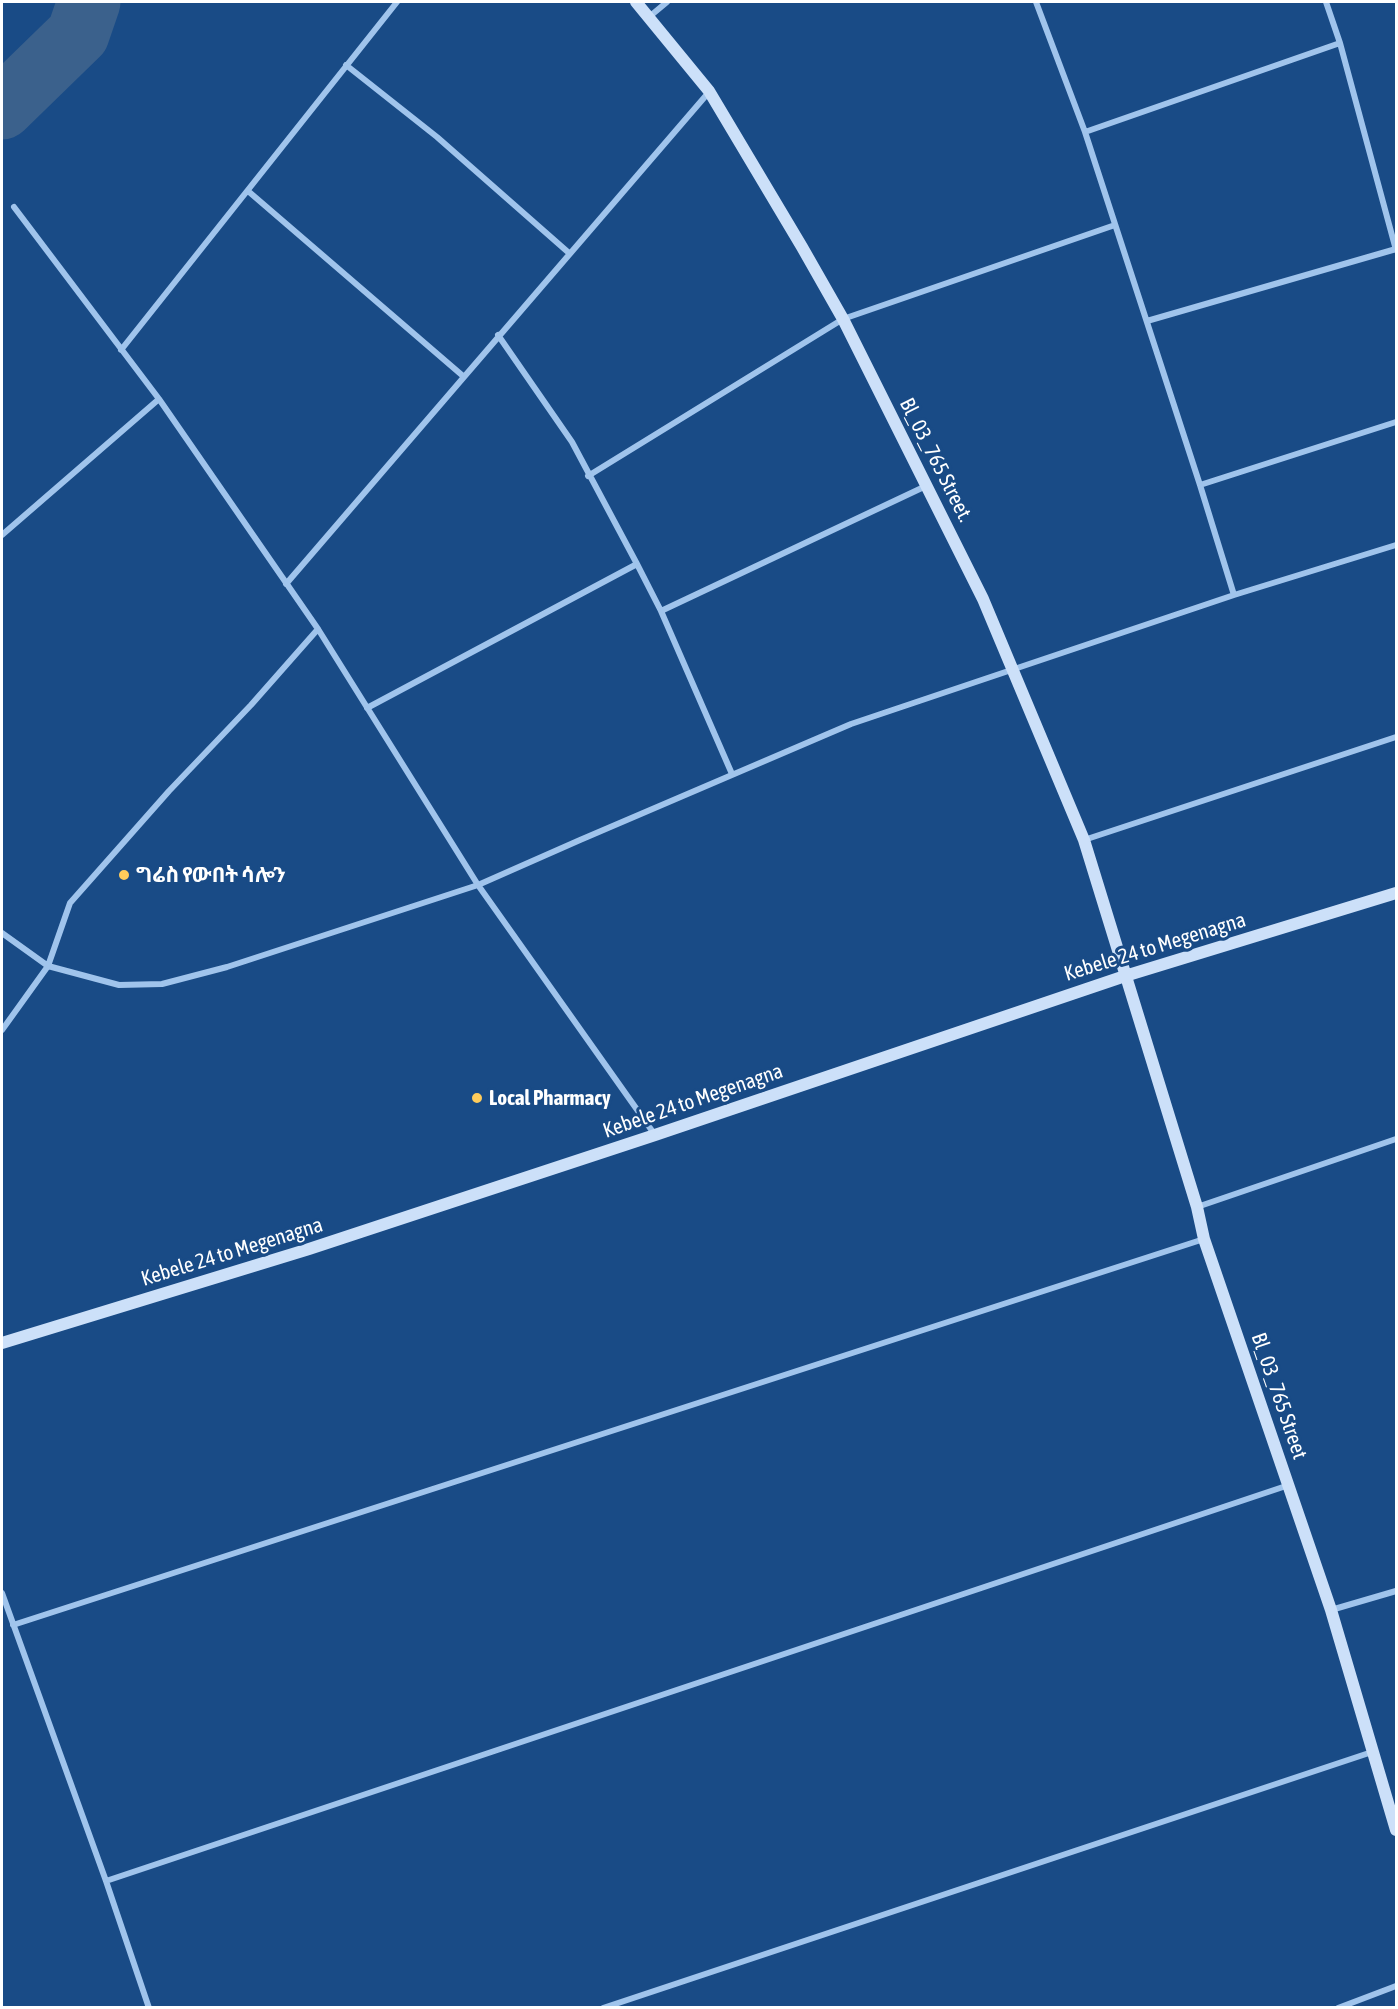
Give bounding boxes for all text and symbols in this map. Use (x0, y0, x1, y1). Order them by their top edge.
street label: Bl_03_765 Street. (894, 394, 978, 526)
place label: ግሬስ የውበት ሳሎን (136, 862, 286, 888)
marker: ግሬስ የውበት ሳሎን (117, 868, 131, 882)
street label: Kebele 24 to Megenagna (1061, 907, 1249, 987)
street label: Kebele 24 to Megenagna (600, 1058, 786, 1144)
place label: Local Pharmacy (489, 1085, 611, 1111)
marker: Local Pharmacy (470, 1091, 484, 1105)
street label: Kebele 24 to Megenagna (138, 1212, 326, 1292)
street label: Bl_03_765 Street (1246, 1330, 1312, 1462)

